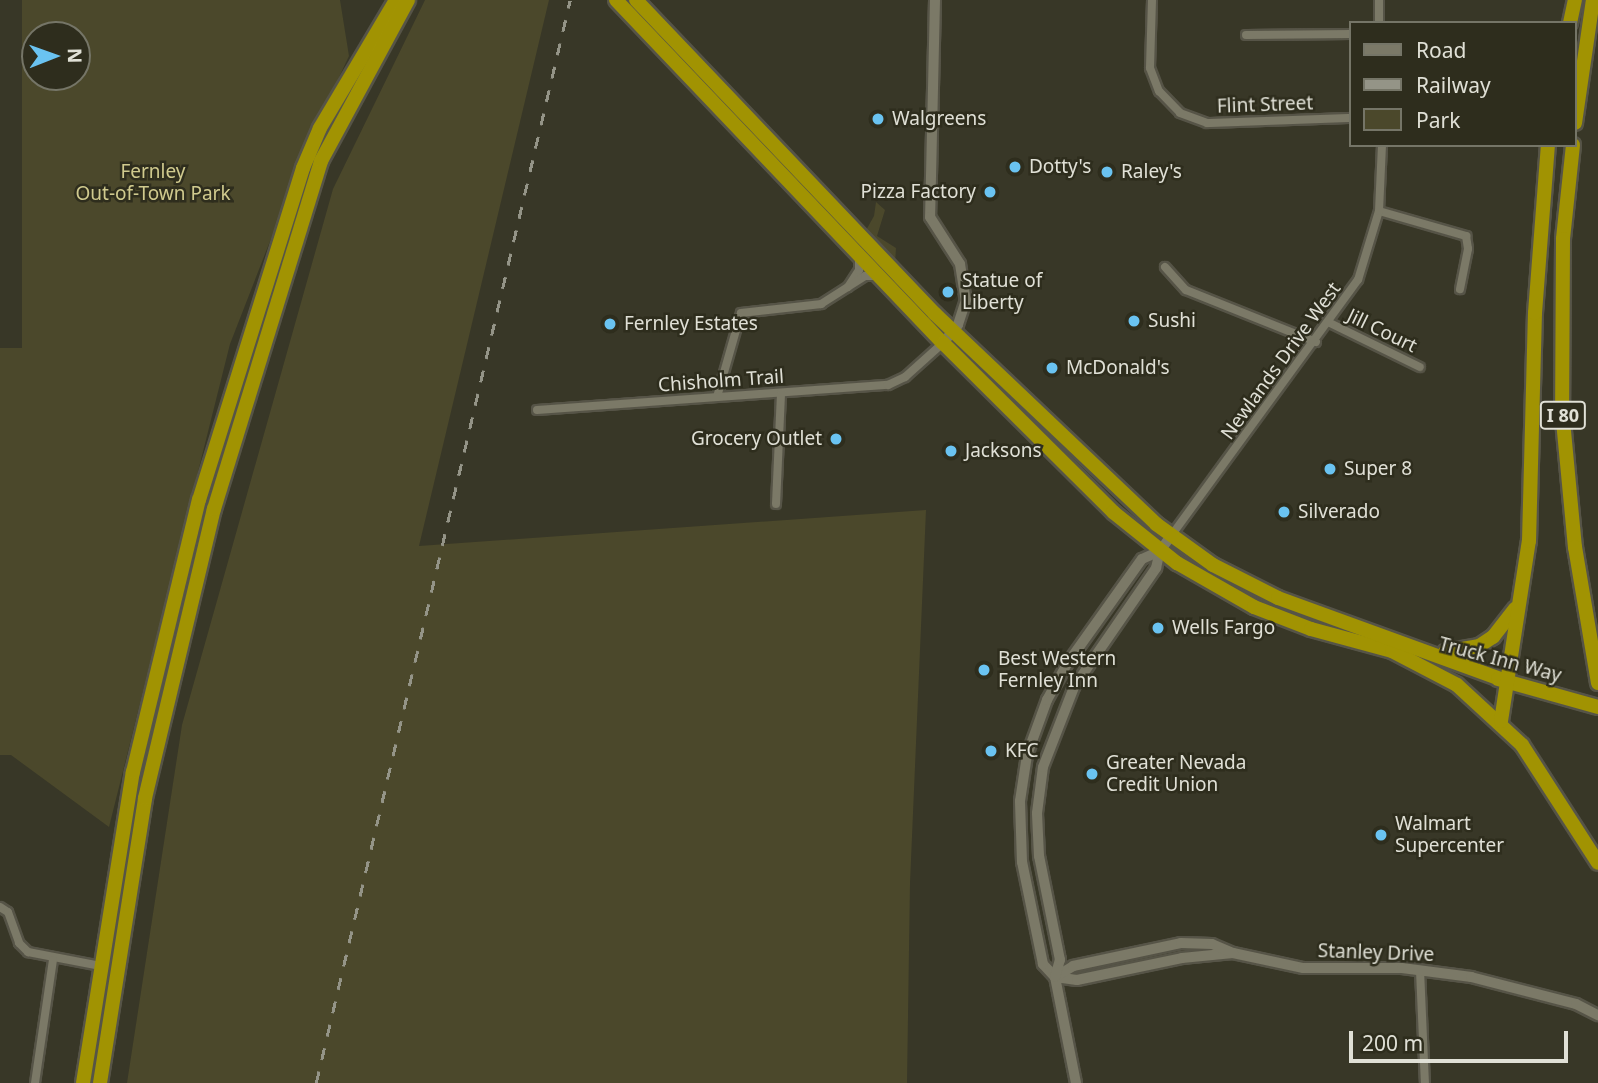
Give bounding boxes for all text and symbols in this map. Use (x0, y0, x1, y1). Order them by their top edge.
north arrow (21, 21, 91, 91)
legend (1350, 21, 1577, 147)
text: Road (1416, 36, 1466, 64)
text: N (62, 48, 88, 64)
text: Railway (1416, 71, 1491, 99)
street label: Flint Street (1217, 92, 1313, 118)
text: Park (1416, 106, 1460, 134)
place label: Walgreens (892, 108, 986, 130)
marker: Walgreens (870, 111, 886, 127)
place label: Dotty's (1029, 156, 1091, 178)
marker: Dotty's (1007, 159, 1023, 175)
park label: Fernley Out-of-Town Park (75, 161, 231, 205)
place label: Raley's (1121, 161, 1182, 183)
marker: Raley's (1099, 164, 1115, 180)
place label: Pizza Factory (861, 181, 976, 203)
marker: Pizza Factory (982, 184, 998, 200)
place label: Statue of Liberty (962, 270, 1042, 314)
street label: Newlands Drive West (1216, 278, 1346, 444)
marker: Statue of Liberty (940, 284, 956, 300)
street label: Jill Court (1343, 304, 1421, 358)
place label: Sushi (1148, 310, 1196, 332)
place label: Fernley Estates (624, 313, 758, 335)
marker: Sushi (1126, 313, 1142, 329)
marker: Fernley Estates (602, 316, 618, 332)
place label: McDonald's (1066, 357, 1170, 379)
marker: McDonald's (1044, 360, 1060, 376)
street label: Chisholm Trail (657, 365, 785, 397)
road number: I 80 (1538, 400, 1588, 430)
place label: Grocery Outlet (691, 428, 822, 450)
marker: Grocery Outlet (828, 431, 844, 447)
place label: Jacksons (965, 440, 1042, 462)
marker: Jacksons (943, 443, 959, 459)
place label: Super 8 (1344, 458, 1412, 480)
marker: Super 8 (1322, 461, 1338, 477)
place label: Silverado (1298, 501, 1380, 523)
marker: Silverado (1276, 504, 1292, 520)
place label: Wells Fargo (1172, 617, 1275, 639)
marker: Wells Fargo (1150, 620, 1166, 636)
street label: Truck Inn Way (1436, 633, 1564, 687)
place label: Best Western Fernley Inn (998, 648, 1116, 692)
marker: Best Western Fernley Inn (976, 662, 992, 678)
place label: KFC (1005, 740, 1039, 762)
marker: KFC (983, 743, 999, 759)
place label: Greater Nevada Credit Union (1106, 752, 1246, 796)
marker: Greater Nevada Credit Union (1084, 766, 1100, 782)
place label: Walmart Supercenter (1395, 813, 1504, 857)
marker: Walmart Supercenter (1373, 827, 1389, 843)
street label: Stanley Drive (1317, 940, 1435, 966)
scale bar (1353, 1016, 1572, 1060)
text: 200 m (1362, 1029, 1423, 1057)

